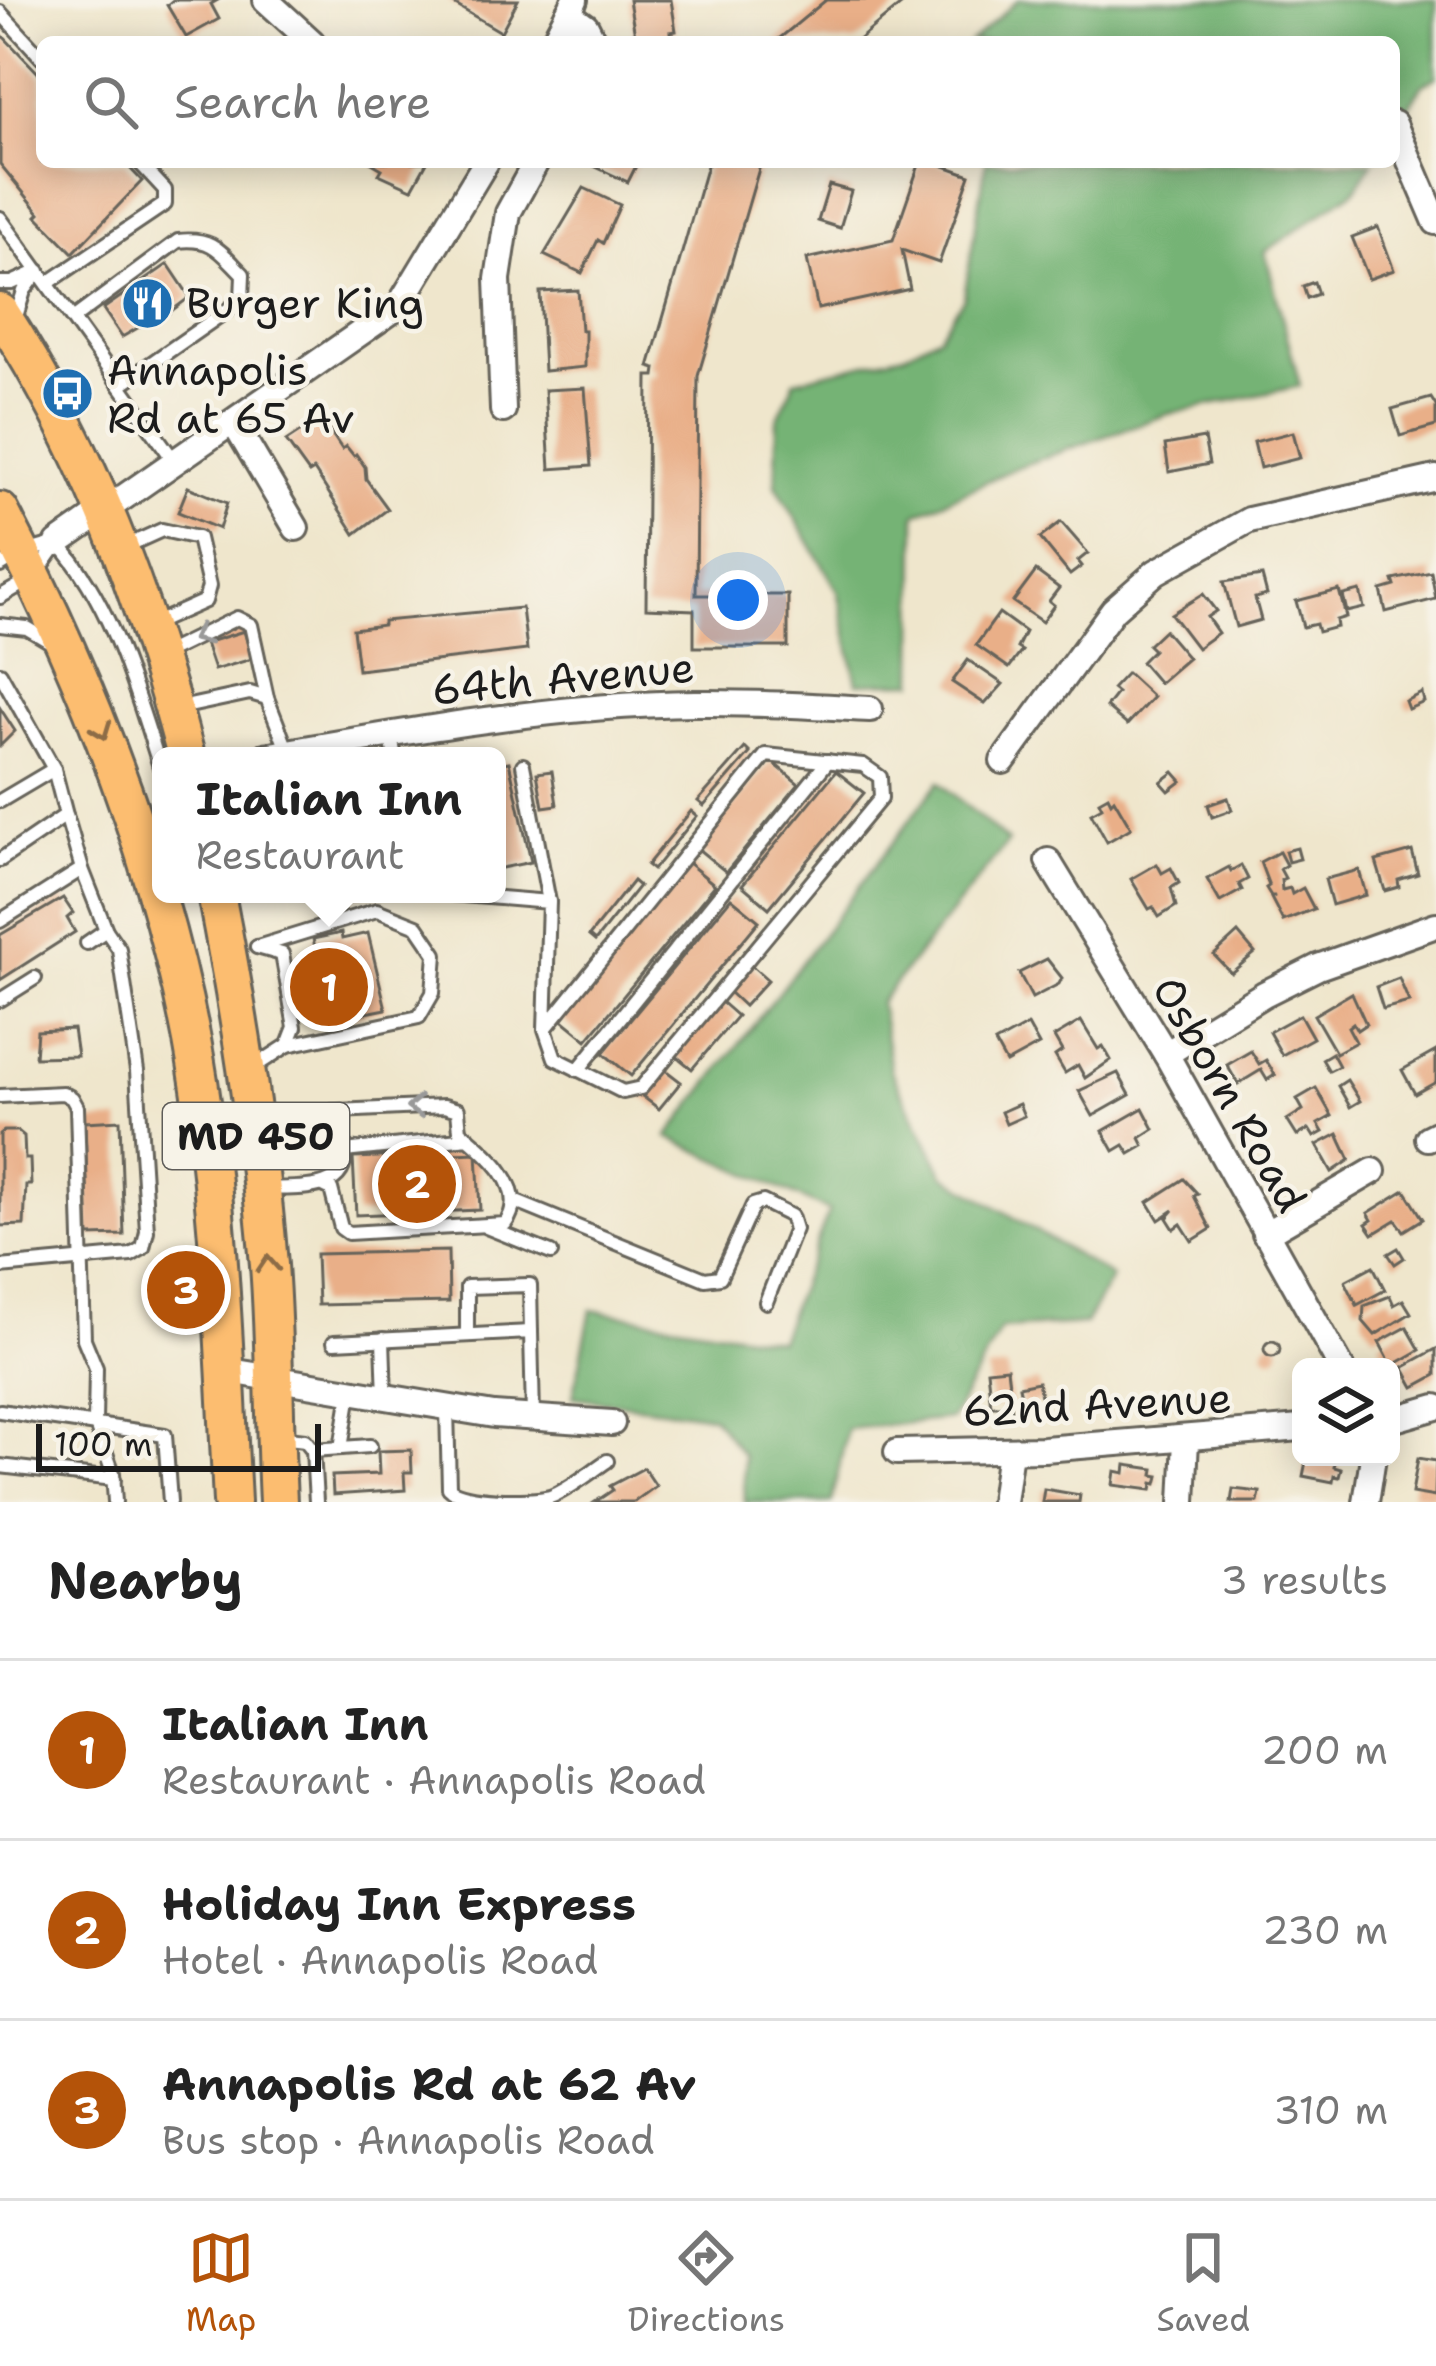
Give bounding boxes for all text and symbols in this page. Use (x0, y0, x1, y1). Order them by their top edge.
search box (36, 36, 1400, 168)
icon: search (78, 69, 144, 135)
text: Search here (174, 72, 431, 132)
restaurant icon: Burger King (119, 275, 175, 331)
place label: Burger King (186, 275, 424, 331)
place label: Annapolis Rd at 65 Av (107, 342, 355, 446)
bus stop icon: Annapolis Rd at 65 Av (40, 366, 96, 422)
your location (708, 570, 768, 630)
one-way arrow (191, 622, 213, 645)
street label: 64th Avenue (429, 639, 697, 717)
one-way arrow (88, 720, 113, 741)
popup (152, 747, 506, 903)
text: Italian Inn (196, 769, 462, 829)
text: Restaurant (196, 829, 404, 881)
pin: 1 (290, 942, 368, 1032)
street label: Osborn Road (1140, 966, 1320, 1222)
one-way arrow (405, 1094, 424, 1120)
road number: MD 450 (163, 1103, 349, 1169)
pin: 2 (378, 1139, 456, 1229)
pin: 3 (147, 1245, 225, 1335)
one-way arrow (256, 1254, 282, 1273)
map controls (1292, 1358, 1400, 1466)
button: layers (1292, 1358, 1400, 1466)
street label: 62nd Avenue (961, 1369, 1233, 1439)
scale bar (36, 1418, 321, 1471)
text: 100 m (54, 1422, 153, 1467)
text: Nearby (48, 1546, 243, 1614)
text: 3 results (1221, 1554, 1388, 1606)
text: Italian Inn (162, 1694, 429, 1754)
text: 1 (78, 1724, 96, 1776)
text: 200 m (1261, 1724, 1388, 1776)
text: Restaurant · Annapolis Road (162, 1754, 706, 1806)
text: Holiday Inn Express (162, 1874, 636, 1934)
text: 2 (73, 1904, 101, 1956)
text: 230 m (1262, 1904, 1388, 1956)
text: Hotel · Annapolis Road (162, 1934, 598, 1986)
text: Annapolis Rd at 62 Av (162, 2054, 696, 2114)
text: 3 (73, 2084, 101, 2136)
text: 310 m (1273, 2084, 1388, 2136)
text: Bus stop · Annapolis Road (162, 2114, 655, 2166)
tab: Map (186, 2225, 256, 2342)
tab: Directions (628, 2225, 785, 2342)
tab: Saved (1157, 2225, 1250, 2342)

